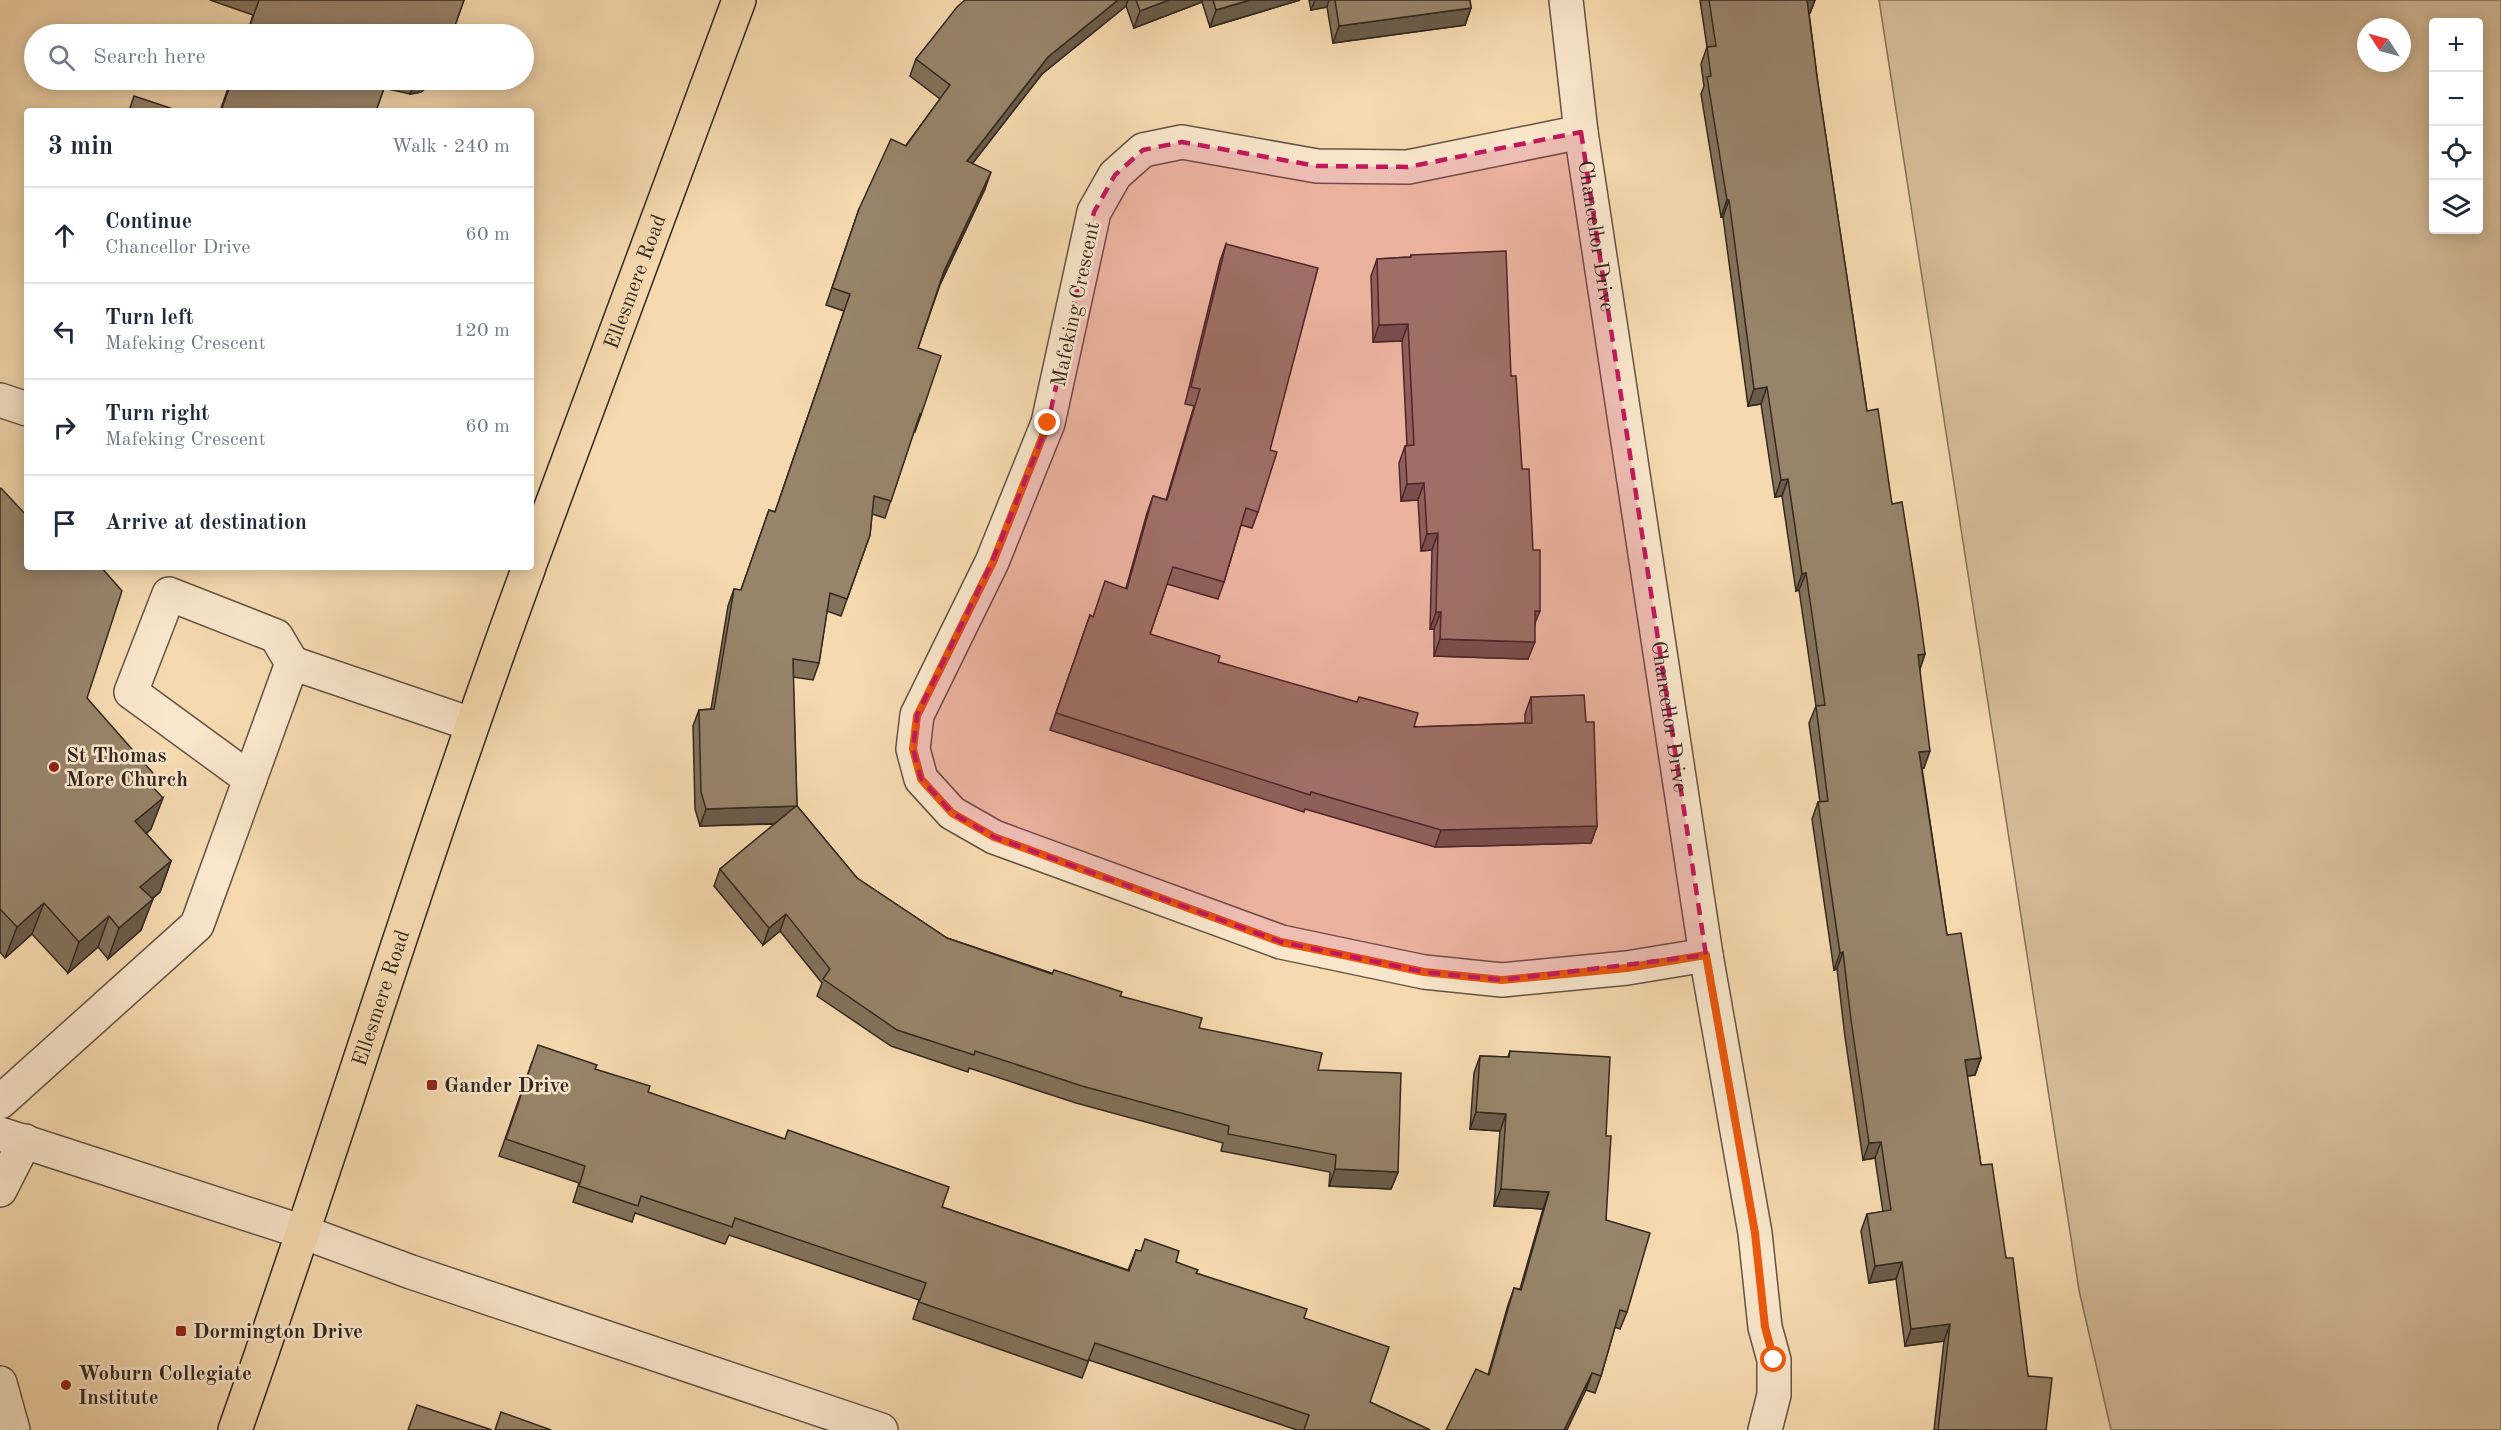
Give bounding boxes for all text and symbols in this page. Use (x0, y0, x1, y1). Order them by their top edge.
north arrow (2357, 18, 2411, 72)
map controls (2429, 18, 2483, 234)
button: + (2429, 18, 2483, 72)
search box (24, 24, 534, 90)
icon: search (45, 41, 78, 74)
text: Search here (93, 46, 206, 68)
button: − (2429, 72, 2483, 126)
button: locate (2429, 126, 2483, 180)
text: 3 min (48, 134, 113, 160)
text: Walk · 240 m (391, 137, 510, 157)
street label: Chancellor Drive (1573, 159, 1617, 313)
button: layers (2429, 180, 2483, 234)
text: Continue (105, 211, 192, 233)
street label: Ellesmere Road (601, 212, 671, 352)
icon: ahead (48, 219, 81, 252)
street label: Mafeking Crescent (1049, 220, 1104, 389)
text: 60 m (465, 225, 510, 245)
text: Chancellor Drive (105, 238, 250, 258)
text: Turn left (105, 307, 194, 329)
icon: left (48, 315, 81, 348)
text: 120 m (454, 321, 510, 341)
text: Mafeking Crescent (105, 334, 266, 354)
text: Turn right (105, 403, 209, 425)
route end (1034, 409, 1060, 435)
icon: right (48, 411, 81, 444)
text: 60 m (465, 417, 510, 437)
text: Mafeking Crescent (105, 430, 266, 450)
icon: arrive (48, 507, 81, 540)
text: Arrive at destination (105, 512, 307, 534)
street label: Chancellor Drive (1646, 640, 1690, 794)
place label: St Thomas More Church (66, 746, 188, 791)
marker: St Thomas More Church (47, 760, 61, 774)
street label: Ellesmere Road (350, 928, 414, 1069)
place label: Gander Drive (444, 1076, 569, 1097)
marker: Gander Drive (425, 1078, 439, 1092)
place label: Dormington Drive (193, 1322, 363, 1343)
marker: Dormington Drive (174, 1324, 188, 1338)
route start (1760, 1346, 1786, 1372)
place label: Woburn Collegiate Institute (78, 1364, 252, 1409)
marker: Woburn Collegiate Institute (59, 1378, 73, 1392)

